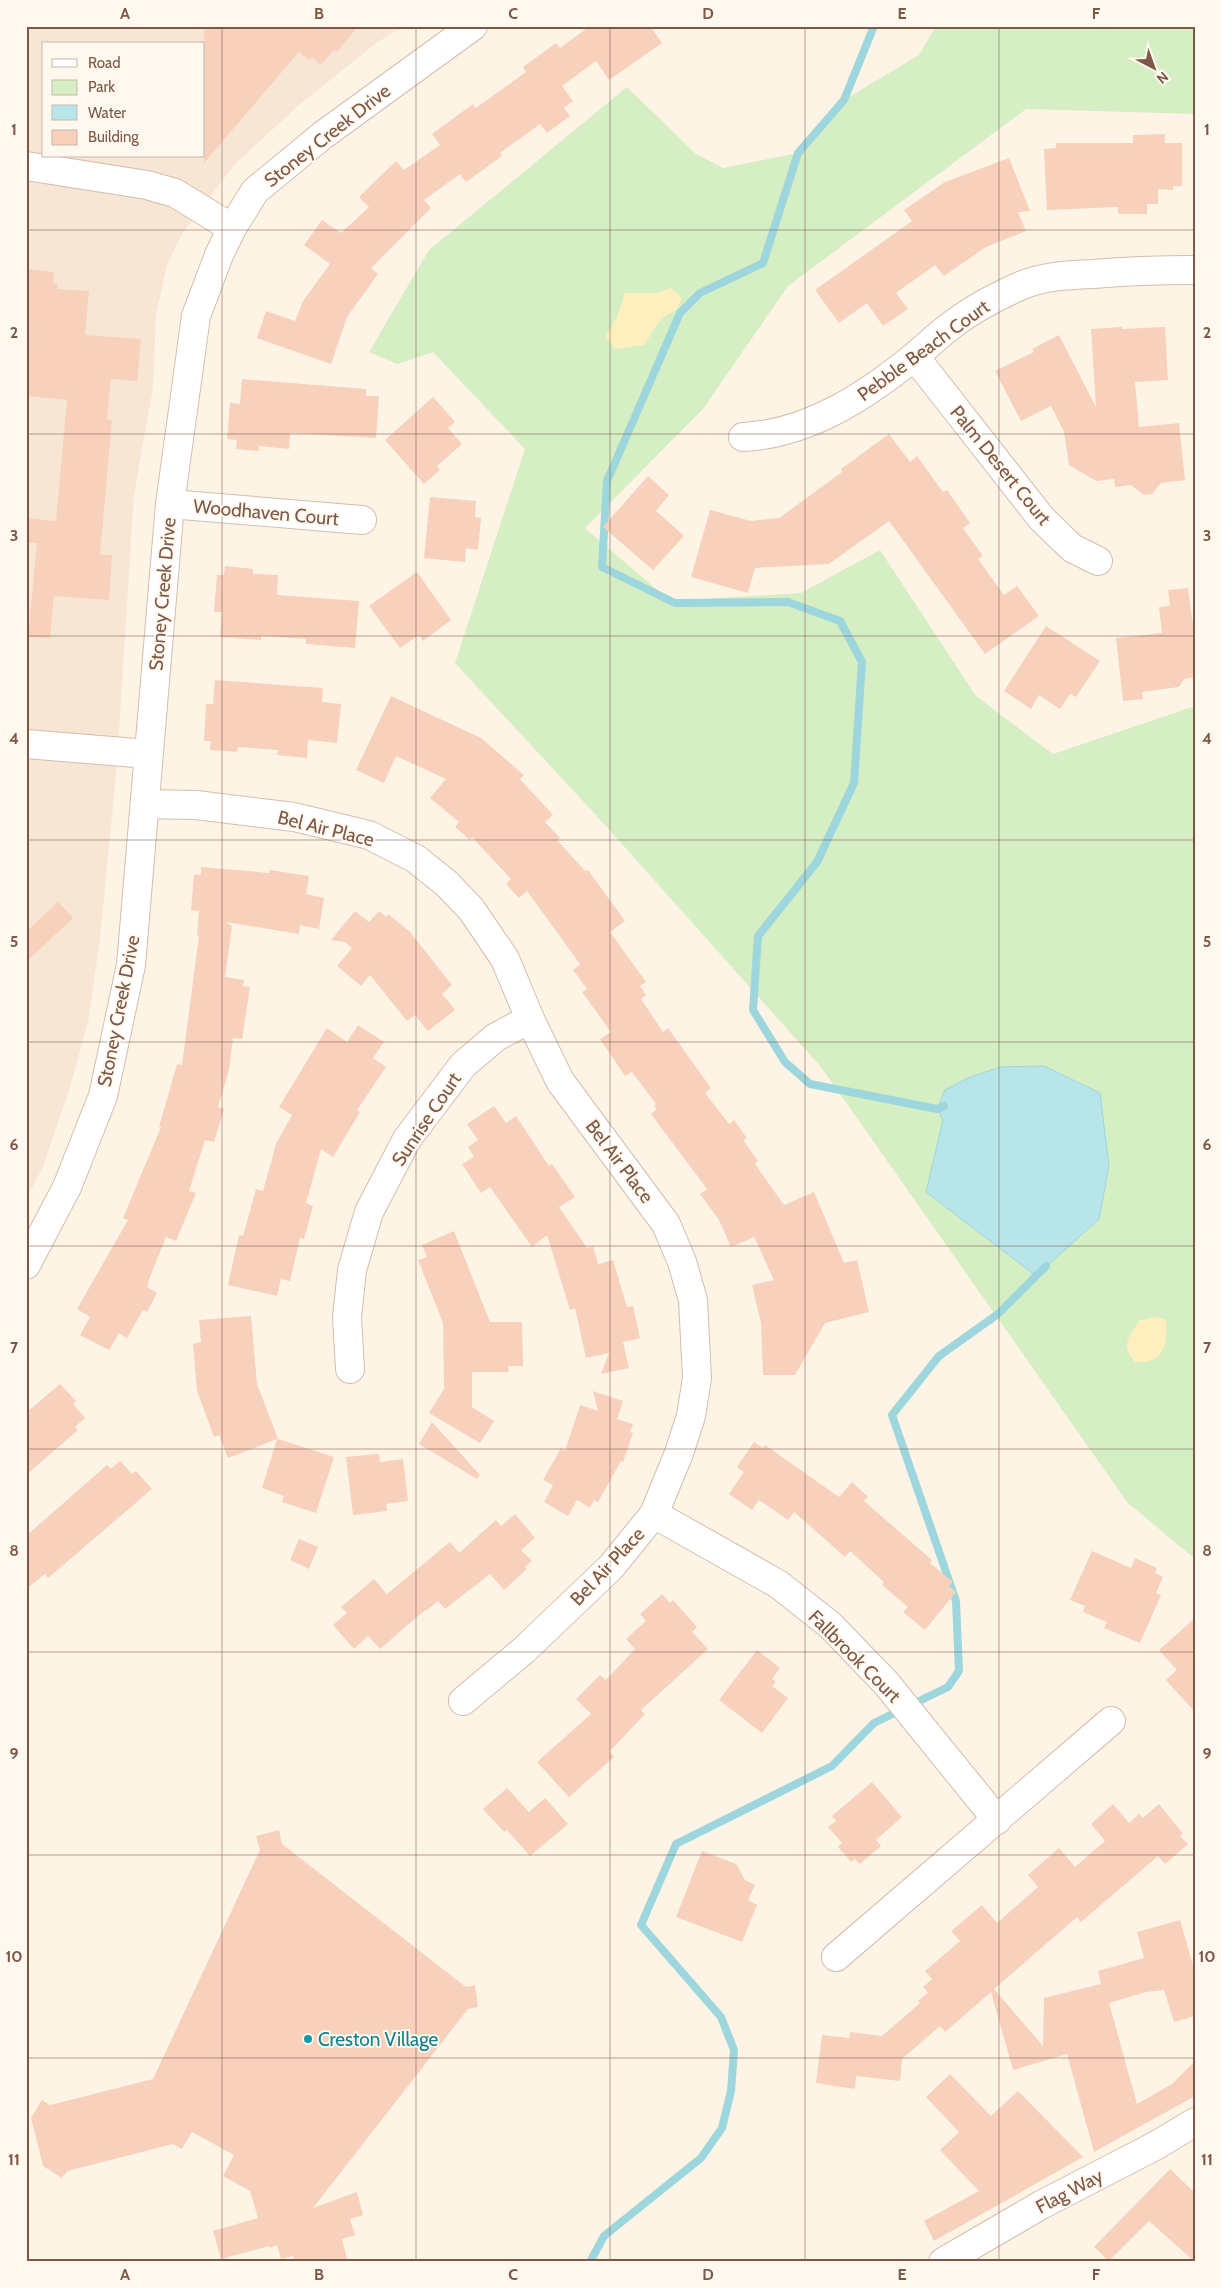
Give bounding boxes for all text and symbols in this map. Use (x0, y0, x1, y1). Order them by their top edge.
text: A (120, 4, 130, 23)
text: B (314, 4, 324, 23)
text: C (508, 4, 518, 23)
text: D (702, 4, 714, 23)
text: E (897, 4, 907, 23)
text: F (1092, 4, 1101, 23)
legend (42, 42, 205, 158)
north arrow (1128, 42, 1178, 92)
text: Road (88, 54, 121, 72)
text: N (1153, 68, 1172, 88)
text: Park (88, 78, 115, 96)
street label: Stoney Creek Drive (260, 79, 395, 192)
text: Water (88, 104, 126, 122)
text: 1 (11, 120, 17, 139)
text: 1 (1204, 120, 1210, 139)
text: Building (88, 128, 139, 146)
street label: Pebble Beach Court (853, 294, 994, 406)
text: 2 (10, 323, 18, 342)
text: 2 (1203, 323, 1211, 342)
street label: Palm Desert Court (945, 401, 1056, 530)
street label: Woodhaven Court (192, 495, 340, 530)
street label: Stoney Creek Drive (144, 516, 181, 672)
text: 3 (10, 526, 18, 545)
text: 3 (1203, 526, 1211, 545)
text: 4 (9, 729, 19, 748)
text: 4 (1202, 729, 1212, 748)
street label: Bel Air Place (275, 805, 377, 852)
text: 5 (10, 932, 18, 951)
text: 5 (1203, 932, 1211, 951)
street label: Stoney Creek Drive (93, 933, 145, 1089)
street label: Sunrise Court (387, 1068, 466, 1170)
street label: Bel Air Place (581, 1115, 659, 1208)
text: 6 (10, 1135, 19, 1154)
text: 6 (1203, 1135, 1212, 1154)
text: 7 (10, 1338, 19, 1357)
text: 7 (1203, 1338, 1212, 1357)
street label: Bel Air Place (565, 1522, 650, 1610)
text: 8 (9, 1541, 19, 1560)
text: 8 (1202, 1541, 1212, 1560)
street label: Fallbrook Court (804, 1605, 906, 1708)
text: 9 (10, 1744, 19, 1763)
text: 9 (1203, 1744, 1212, 1763)
text: 10 (5, 1947, 23, 1966)
text: 10 (1198, 1947, 1216, 1966)
place label: Creston Village (318, 2028, 439, 2051)
marker: Creston Village (302, 2033, 314, 2045)
text: 11 (8, 2150, 20, 2169)
text: 11 (1201, 2150, 1213, 2169)
street label: Flag Way (1032, 2164, 1107, 2219)
text: A (120, 2265, 130, 2284)
text: B (314, 2265, 324, 2284)
text: C (508, 2265, 518, 2284)
text: D (702, 2265, 714, 2284)
text: E (897, 2265, 907, 2284)
text: F (1092, 2265, 1101, 2284)

